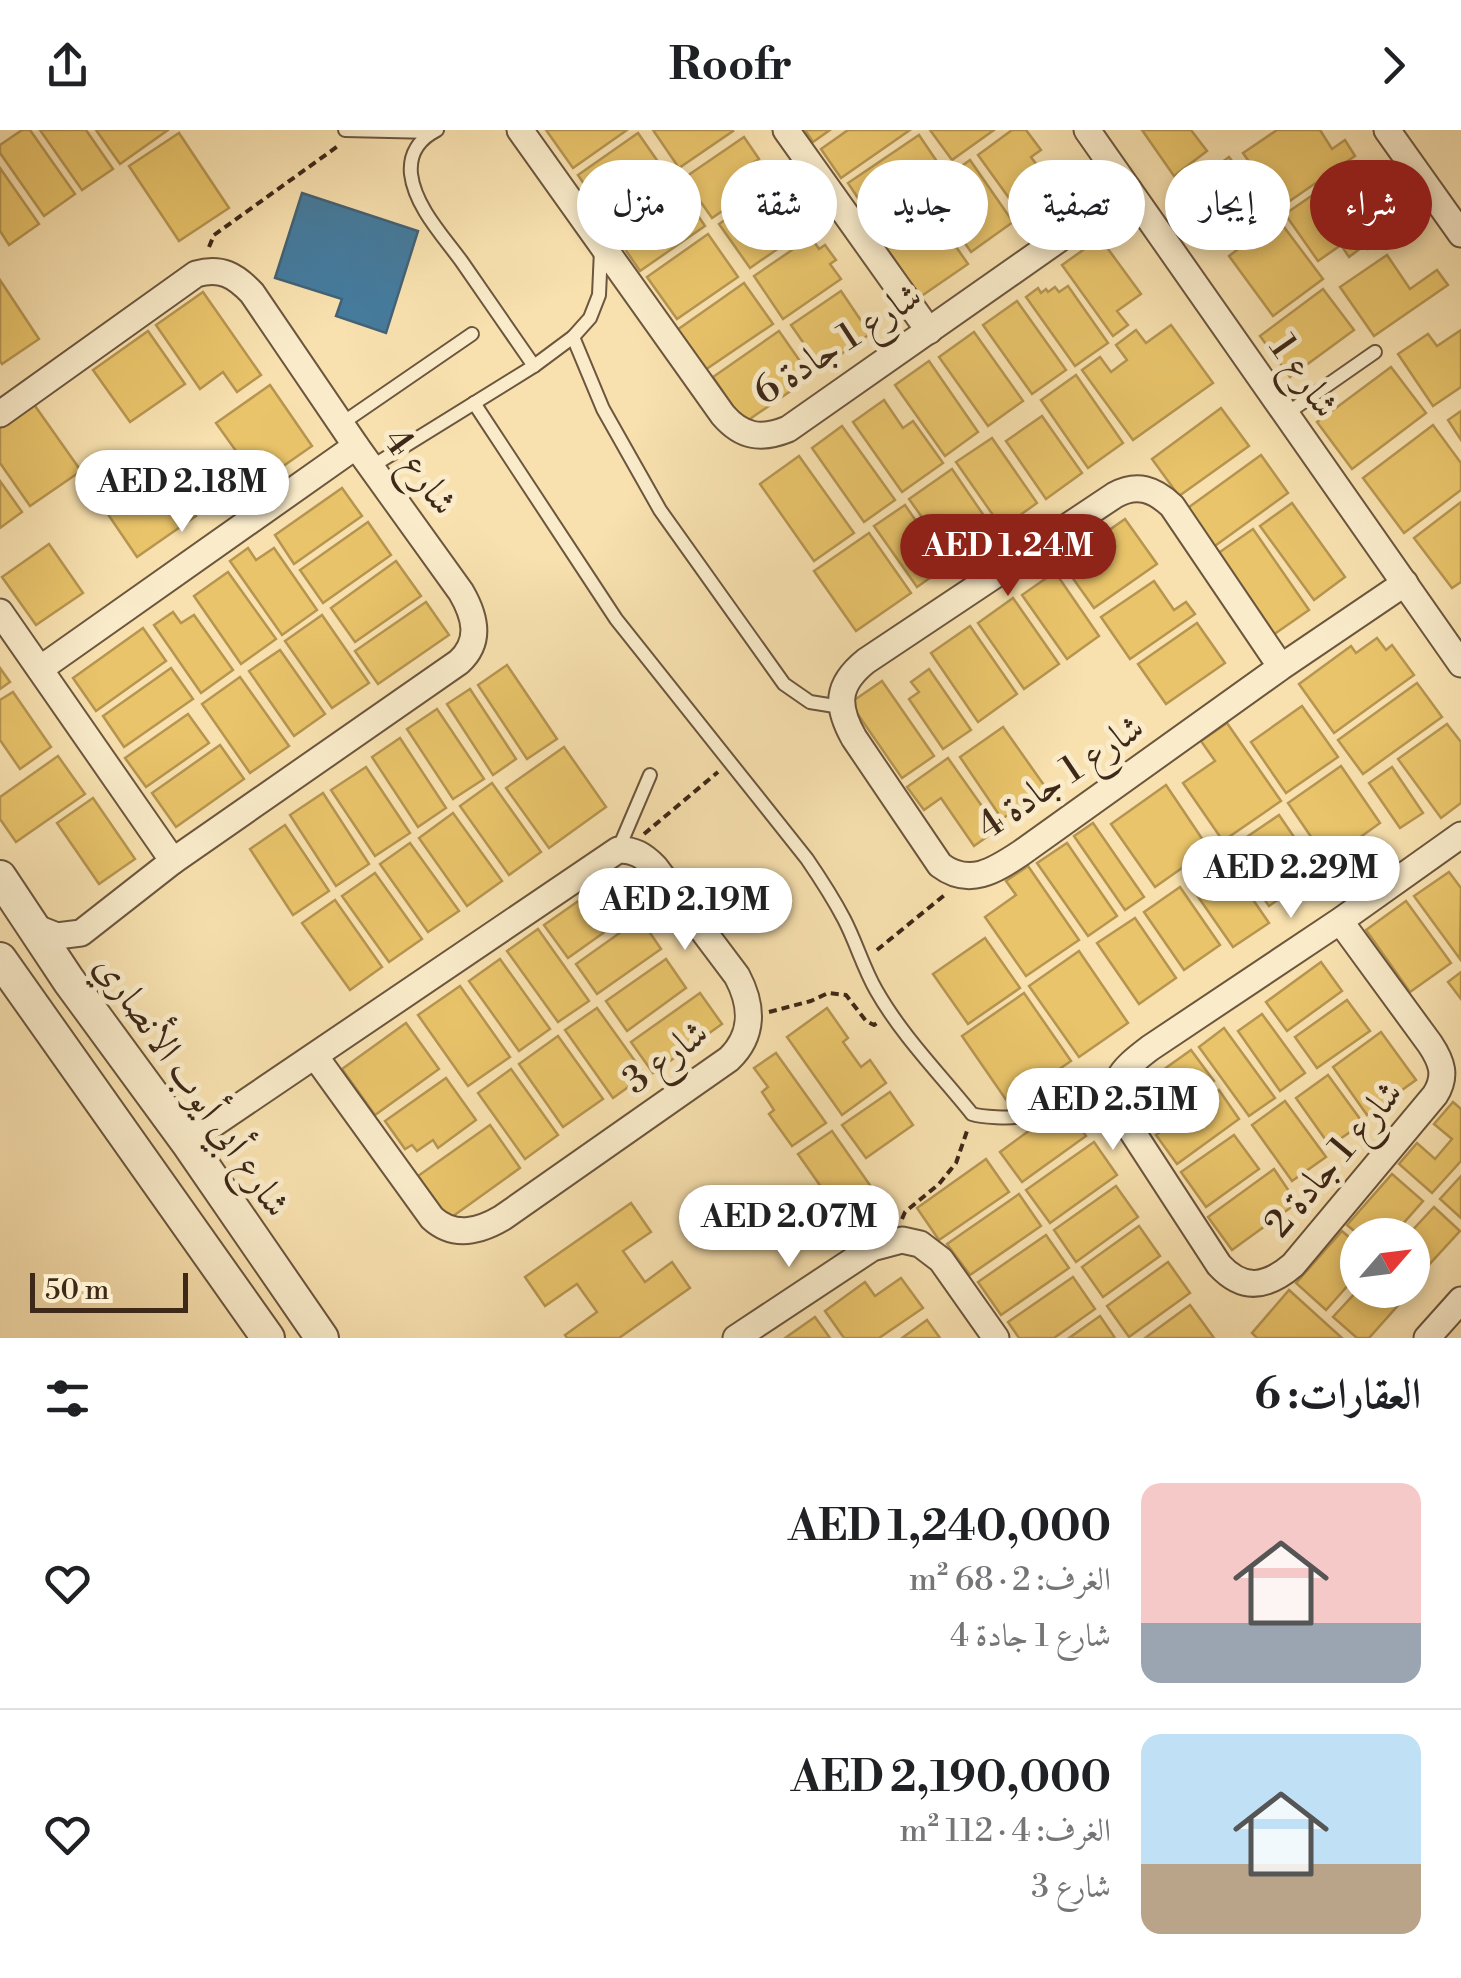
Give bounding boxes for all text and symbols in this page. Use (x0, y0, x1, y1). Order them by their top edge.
text: Roofr (669, 37, 792, 94)
icon: share (40, 38, 95, 93)
icon: forward (1366, 38, 1421, 93)
chip: منزل (577, 160, 701, 250)
chip: شقة (721, 160, 837, 250)
chip: جديد (857, 160, 988, 250)
chip: تصفية (1008, 160, 1145, 250)
chip: إيجار (1165, 160, 1290, 250)
chip: شراء (1310, 160, 1432, 250)
street label: شارع 1 جادة 6 (745, 272, 934, 421)
street label: شارع 1 (1254, 326, 1349, 431)
street label: شارع 4 (368, 419, 467, 528)
pin: AED 2.18M (68, 450, 296, 535)
text: AED 2.18M (97, 462, 267, 502)
pin: AED 1.24M (894, 514, 1122, 599)
text: AED 1.24M (922, 526, 1094, 566)
street label: شارع 1 جادة 4 (968, 704, 1157, 855)
pin: AED 2.29M (1177, 836, 1405, 921)
text: AED 2.29M (1204, 848, 1378, 888)
pin: AED 2.19M (571, 868, 799, 953)
text: AED 2.19M (600, 880, 770, 920)
street label: شارع أبي أيوب الأنصاري (78, 943, 303, 1230)
street label: شارع 3 (614, 1010, 722, 1109)
pin: AED 2.51M (999, 1068, 1227, 1153)
street label: شارع 1 جادة 2 (1255, 1071, 1418, 1251)
text: AED 2.51M (1028, 1080, 1198, 1120)
pin: AED 2.07M (675, 1185, 903, 1270)
text: AED 2.07M (701, 1197, 877, 1237)
north arrow (1340, 1218, 1430, 1308)
map controls (1340, 1218, 1430, 1308)
scale bar (30, 1268, 188, 1312)
text: 50 m (45, 1273, 109, 1308)
text: العقارات: 6 (1254, 1369, 1421, 1422)
icon: filters (40, 1371, 95, 1426)
text: AED 1,240,000 (788, 1501, 1111, 1554)
icon: home (1221, 1523, 1341, 1643)
icon: heart (40, 1556, 95, 1611)
text: الغرف: 2 · 68 m² (909, 1560, 1111, 1600)
text: شارع 1 جادة 4 (950, 1616, 1111, 1656)
text: AED 2,190,000 (791, 1752, 1111, 1805)
icon: home (1221, 1774, 1341, 1894)
icon: heart (40, 1807, 95, 1862)
text: الغرف: 4 · 112 m² (900, 1811, 1111, 1851)
text: شارع 3 (1031, 1867, 1111, 1907)

